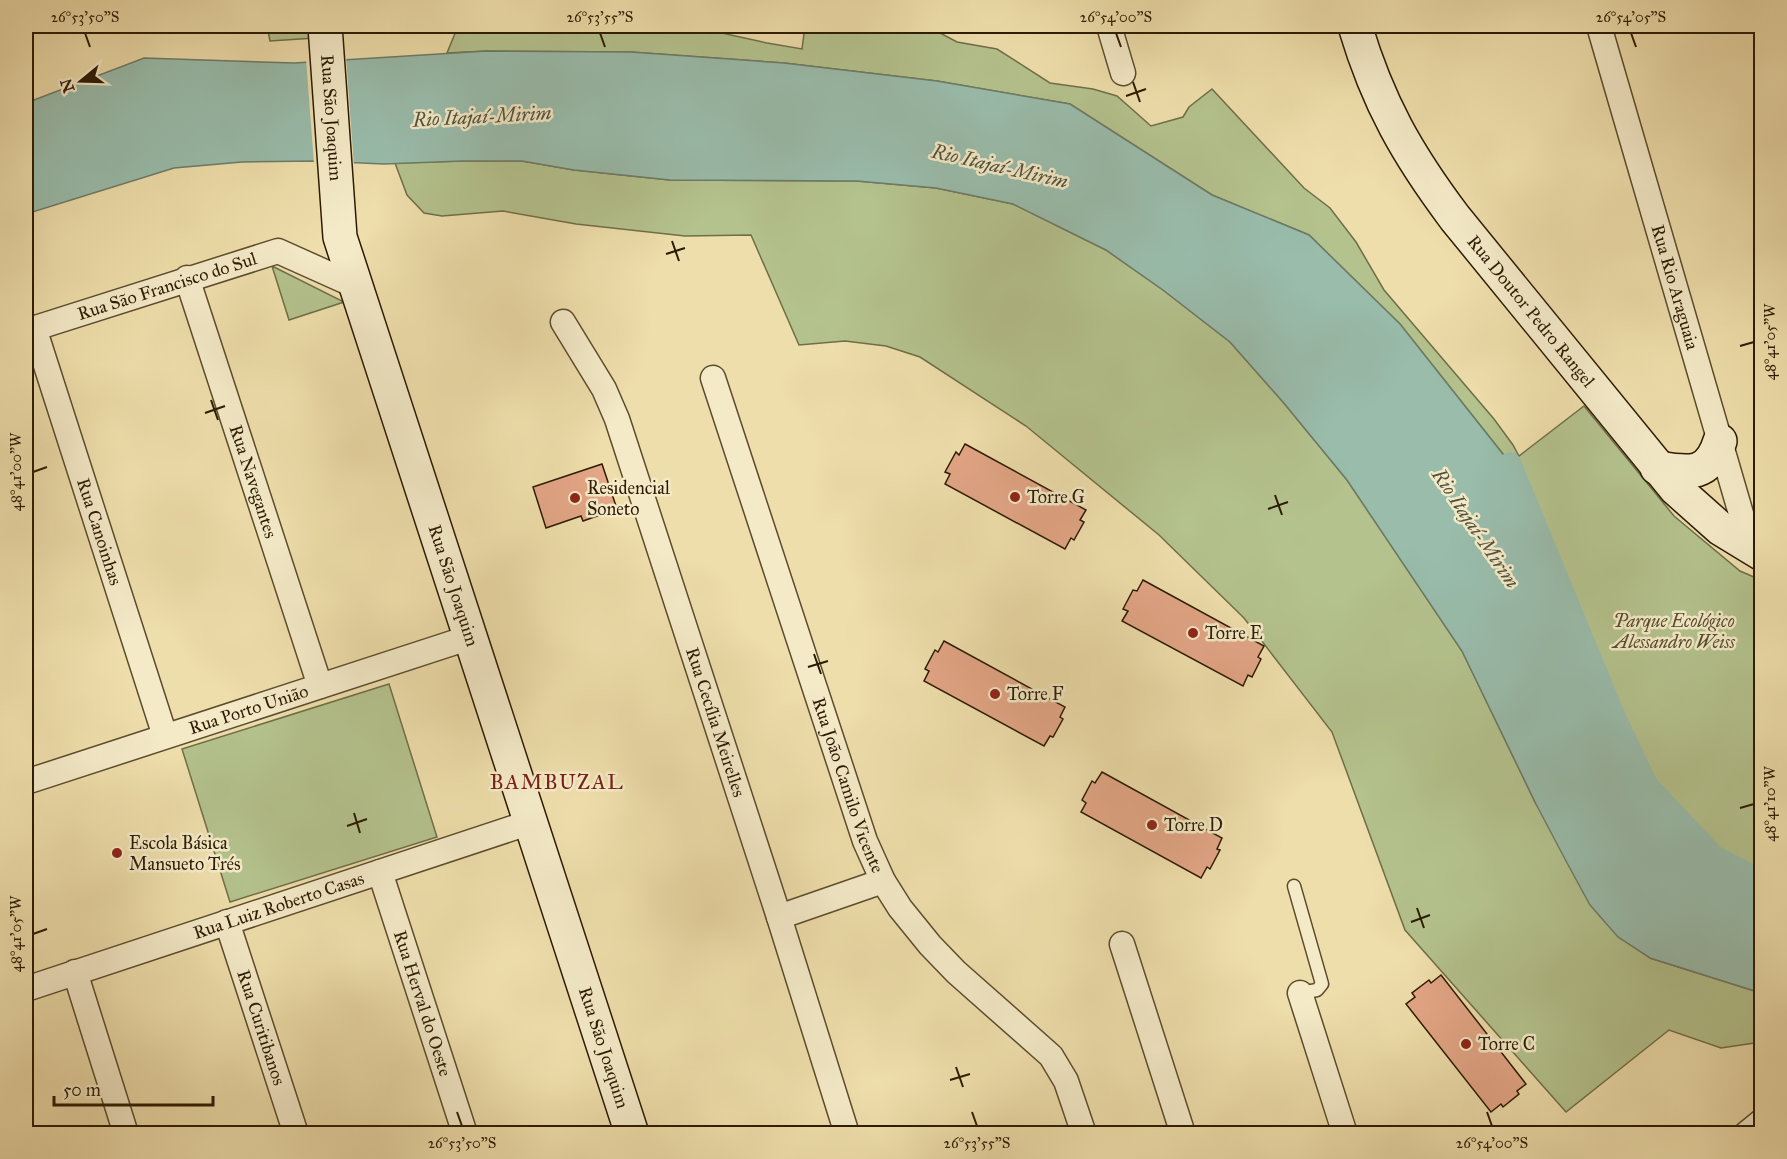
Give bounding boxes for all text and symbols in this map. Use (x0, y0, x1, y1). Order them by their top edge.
text: 26°53'50"S (51, 8, 119, 26)
text: 26°53'55"S (567, 8, 633, 26)
text: 26°54'00"S (1080, 8, 1152, 26)
text: 26°54'05"S (1596, 8, 1666, 26)
north arrow (51, 51, 111, 111)
street label: Rua São Joaquim (316, 54, 347, 182)
text: N (56, 76, 78, 95)
water label: Rio Itajaí-Mirim (411, 100, 552, 132)
water label: Rio Itajaí-Mirim (929, 138, 1070, 193)
street label: Rua Rio Araguaia (1646, 222, 1704, 353)
street label: Rua Doutor Pedro Rangel (1462, 231, 1600, 392)
street label: Rua São Francisco do Sul (75, 247, 260, 325)
text: 48°41'05"W (1761, 303, 1779, 380)
street label: Rua Navegantes (225, 422, 282, 541)
text: 48°41'00"W (7, 432, 25, 511)
water label: Rio Itajaí-Mirim (1427, 463, 1525, 592)
street label: Rua Canoinhas (72, 475, 127, 588)
place label: Residencial Soneto (587, 477, 670, 520)
place label: Torre G (1027, 486, 1085, 508)
marker: Torre G (1008, 490, 1022, 504)
marker: Residencial Soneto (568, 491, 582, 505)
street label: Rua São Joaquim (423, 522, 484, 649)
park label: Parque Ecológico Alessandro Weiss (1611, 610, 1736, 653)
place label: Torre E (1205, 622, 1263, 644)
marker: Torre E (1186, 626, 1200, 640)
street label: Rua Cecília Meirelles (681, 645, 750, 800)
street label: Rua Porto União (186, 680, 311, 739)
place label: Torre F (1007, 683, 1064, 705)
marker: Torre F (988, 687, 1002, 701)
street label: Rua João Camilo Vicente (808, 695, 889, 876)
text: 48°41'10"W (1761, 765, 1779, 842)
district label: BAMBUZAL (490, 769, 624, 795)
place label: Torre D (1164, 814, 1223, 836)
marker: Torre D (1145, 818, 1159, 832)
place label: Escola Básica Mansueto Trés (129, 832, 241, 875)
marker: Escola Básica Mansueto Trés (110, 846, 124, 860)
street label: Rua Luiz Roberto Casas (190, 867, 367, 944)
text: 48°41'05"W (7, 895, 25, 972)
street label: Rua Herval do Oeste (389, 927, 457, 1079)
street label: Rua Curitibanos (232, 967, 290, 1088)
street label: Rua São Joaquim (574, 984, 634, 1111)
place label: Torre C (1478, 1033, 1535, 1055)
marker: Torre C (1459, 1037, 1473, 1051)
scale bar (54, 1069, 213, 1107)
text: 50 m (63, 1079, 101, 1101)
text: 26°53'50"S (428, 1134, 496, 1152)
text: 26°53'55"S (944, 1134, 1010, 1152)
text: 26°54'00"S (1456, 1134, 1528, 1152)

